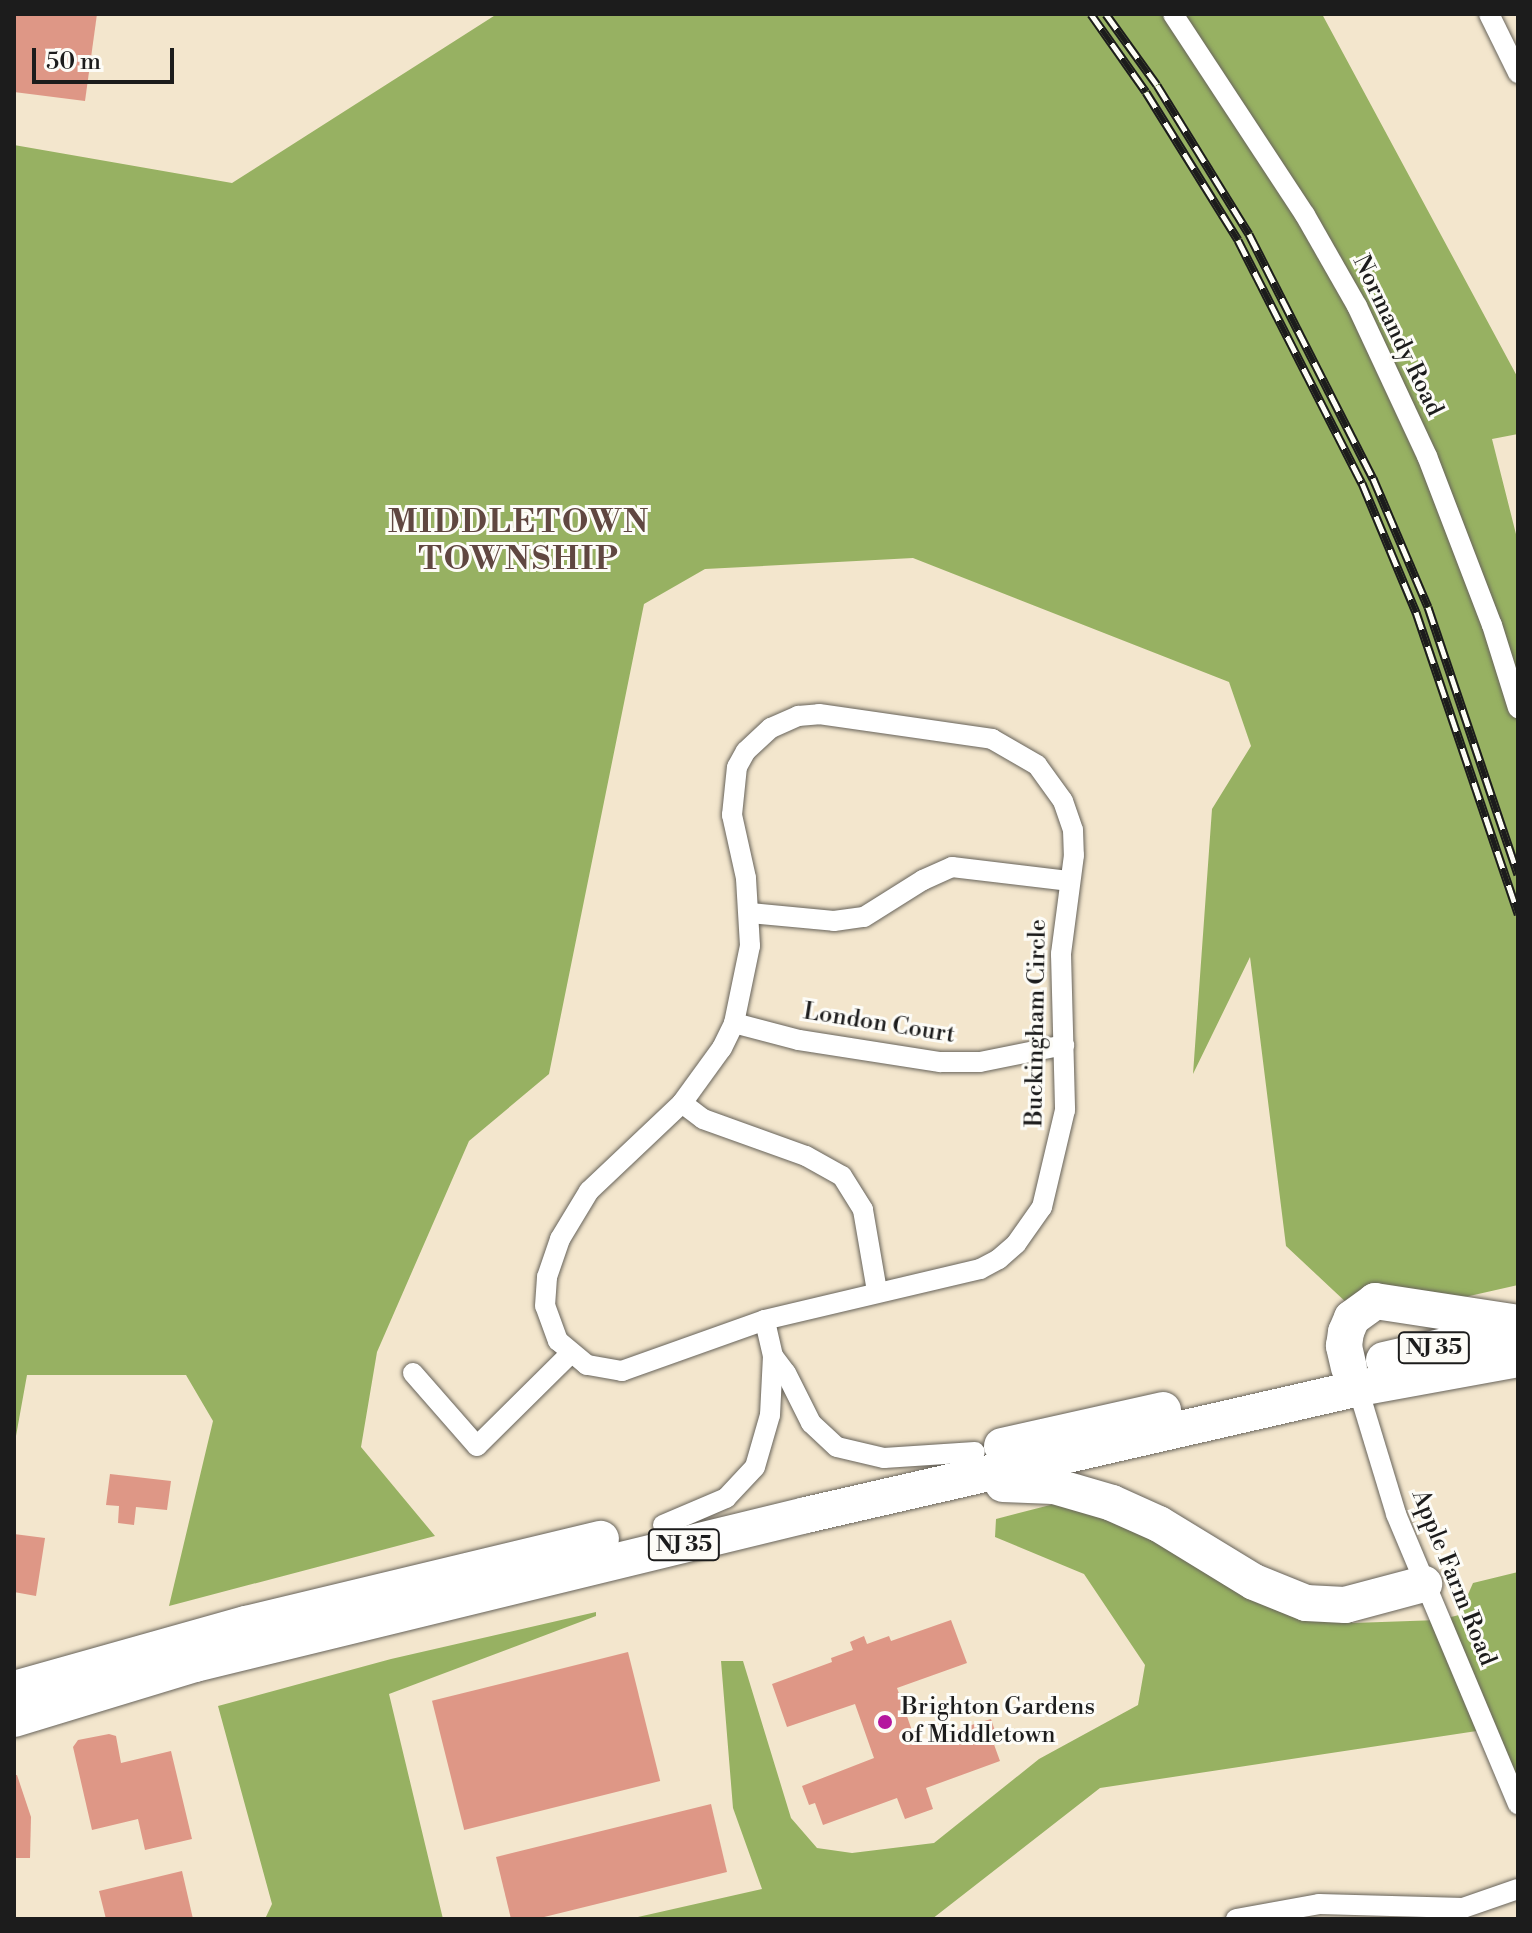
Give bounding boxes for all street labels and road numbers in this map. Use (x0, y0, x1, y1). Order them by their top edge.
street label: Normandy Road (1346, 251, 1448, 421)
street label: Buckingham Circle (1021, 919, 1053, 1127)
street label: London Court (801, 998, 957, 1050)
road number: NJ 35 (1396, 1330, 1472, 1366)
street label: Apple Farm Road (1405, 1486, 1501, 1670)
road number: NJ 35 (646, 1527, 722, 1563)

